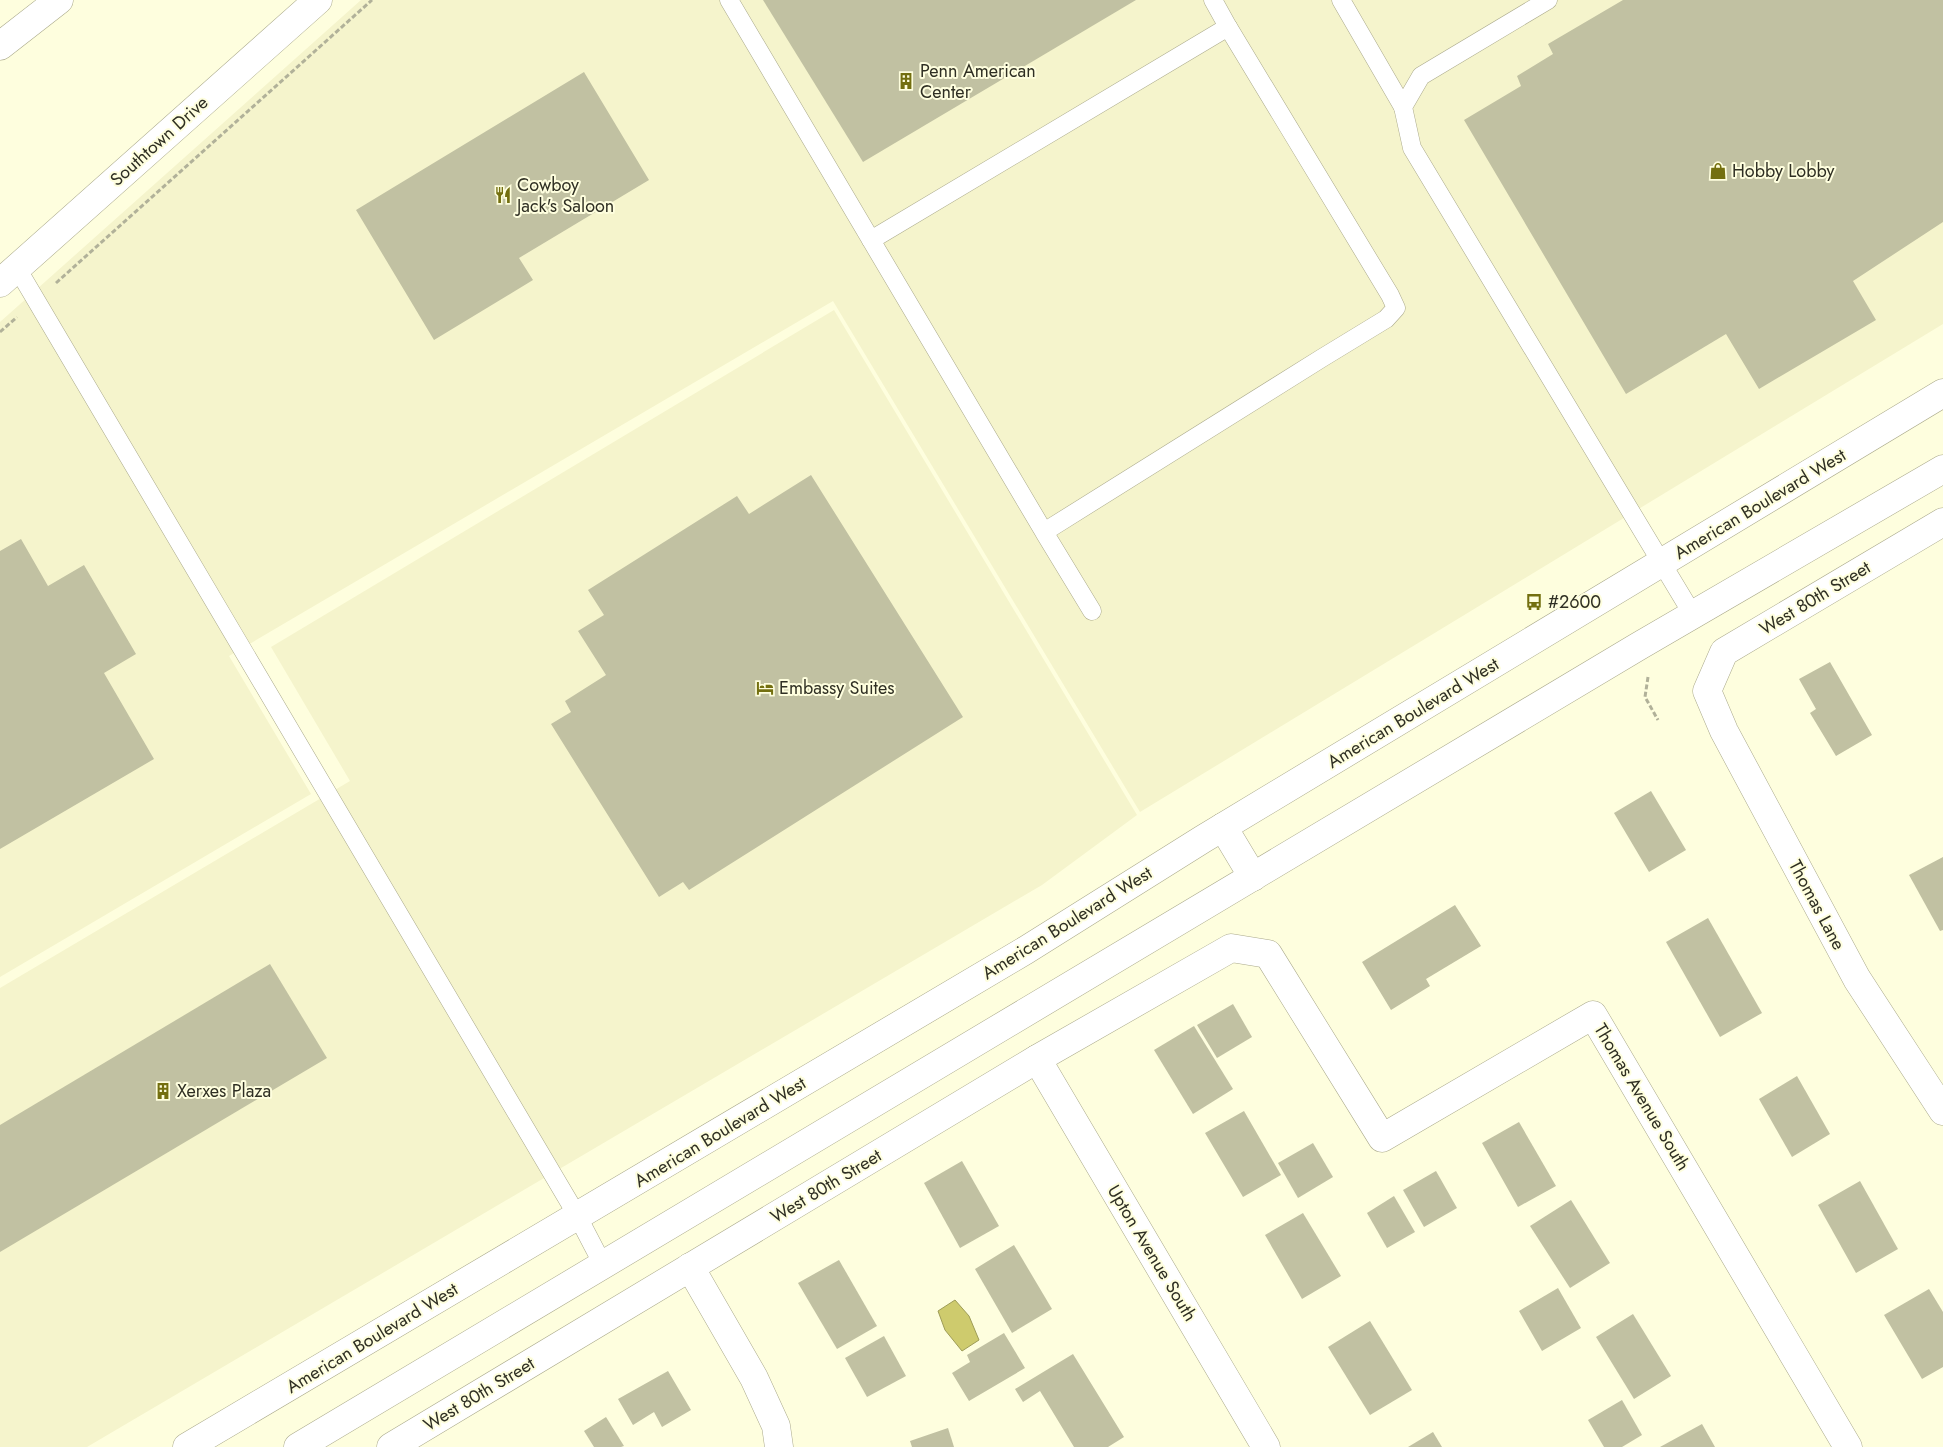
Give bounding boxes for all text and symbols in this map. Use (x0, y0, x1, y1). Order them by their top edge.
place label: Penn American Center (920, 58, 1036, 105)
building icon: Penn American Center (896, 71, 916, 91)
street label: Southtown Drive (104, 90, 214, 192)
place label: Hobby Lobby (1732, 158, 1834, 184)
shop icon: Hobby Lobby (1708, 161, 1728, 181)
place label: Cowboy Jack's Saloon (515, 172, 614, 219)
restaurant icon: Cowboy Jack's Saloon (493, 185, 513, 205)
street label: American Boulevard West (1669, 442, 1851, 566)
street label: West 80th Street (1755, 554, 1876, 641)
place label: #2600 (1548, 589, 1601, 615)
bus stop icon: #2600 (1524, 592, 1544, 612)
street label: American Boulevard West (1322, 651, 1504, 775)
place label: Embassy Suites (779, 675, 894, 701)
hotel icon: Embassy Suites (755, 678, 775, 698)
street label: Thomas Lane (1782, 855, 1852, 955)
street label: American Boulevard West (977, 860, 1158, 986)
street label: Thomas Avenue South (1588, 1019, 1696, 1175)
street label: American Boulevard West (629, 1070, 811, 1194)
place label: Xerxes Plaza (177, 1078, 271, 1104)
building icon: Xerxes Plaza (153, 1081, 173, 1101)
street label: West 80th Street (766, 1142, 887, 1229)
street label: Upton Avenue South (1101, 1180, 1203, 1326)
street label: American Boulevard West (281, 1276, 463, 1400)
street label: West 80th Street (419, 1350, 540, 1437)

